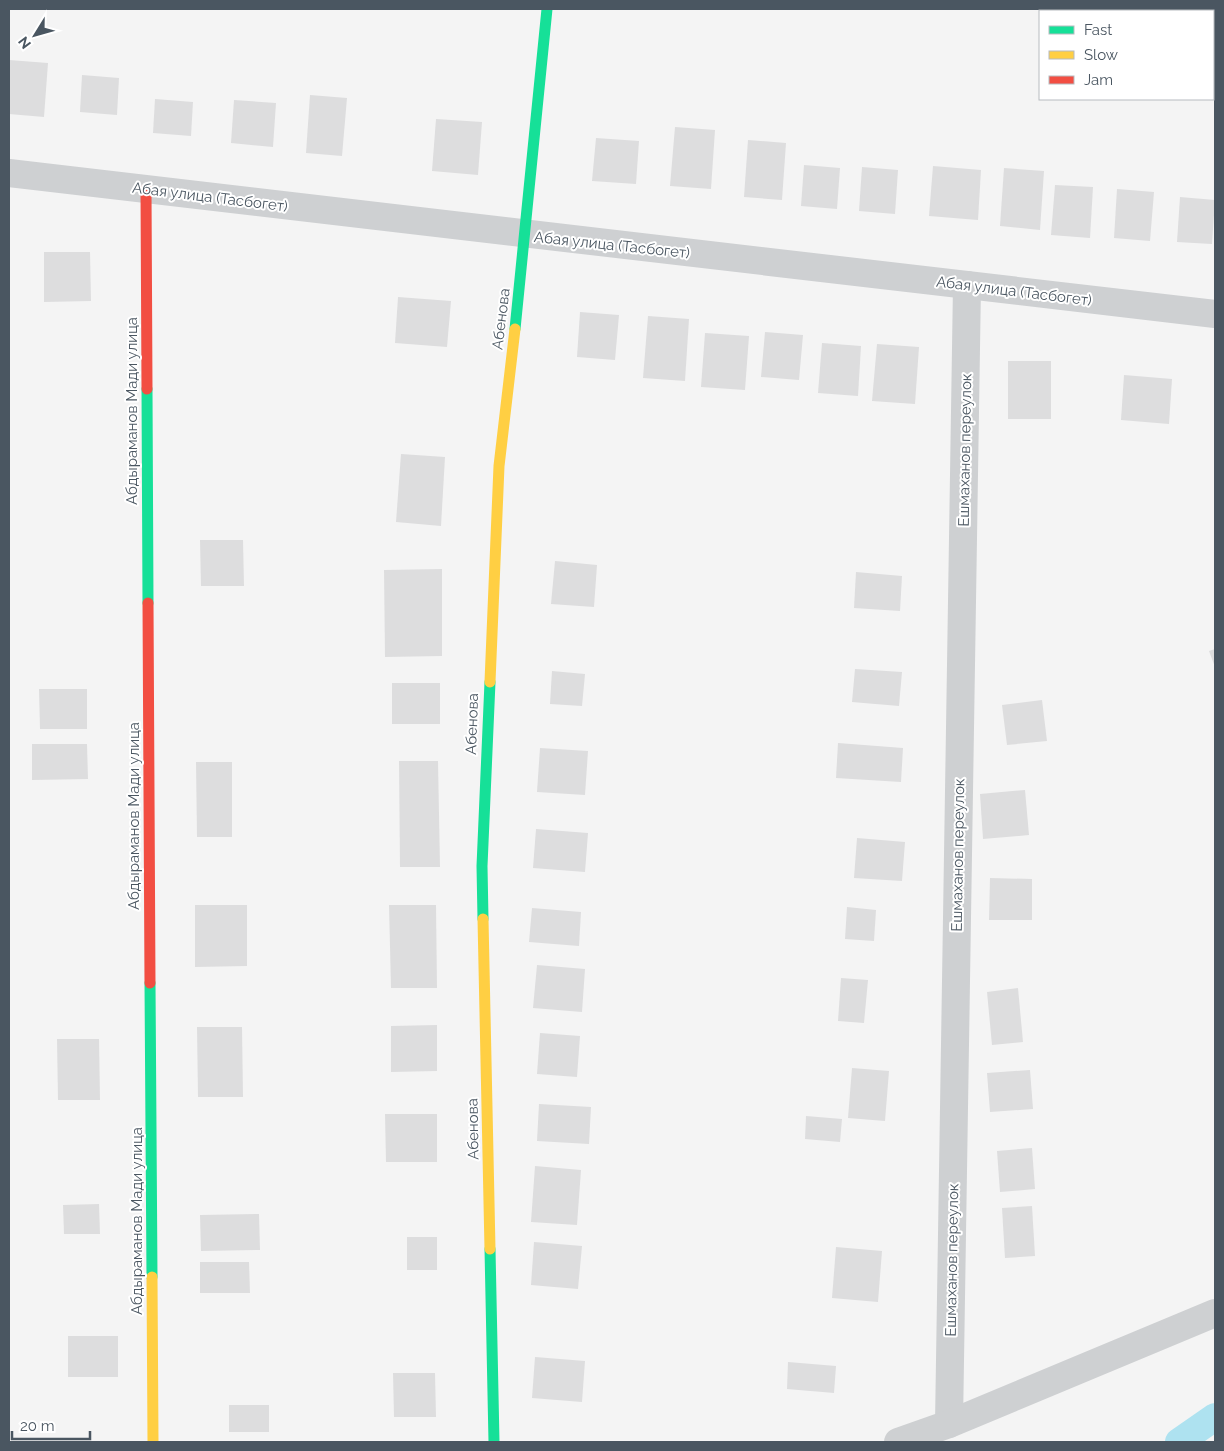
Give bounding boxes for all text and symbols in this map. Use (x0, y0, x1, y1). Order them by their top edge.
north arrow (10, 10, 60, 60)
legend (1039, 10, 1214, 100)
text: Fast (1084, 21, 1112, 39)
text: N (15, 34, 34, 52)
text: Slow (1084, 46, 1118, 64)
text: Jam (1084, 71, 1113, 89)
street label: Абая улица (Тасбогет) (131, 179, 289, 215)
street label: Абая улица (Тасбогет) (533, 228, 691, 262)
street label: Абая улица (Тасбогет) (935, 273, 1093, 309)
street label: Абенова (488, 287, 514, 351)
street label: Абдыраманов Мади улица (123, 317, 141, 505)
street label: Ешмаханов переулок (955, 373, 975, 527)
street label: Абенова (462, 693, 482, 755)
street label: Абдыраманов Мади улица (125, 722, 143, 910)
street label: Ешмаханов переулок (948, 778, 968, 932)
street label: Абенова (463, 1098, 483, 1160)
street label: Абдыраманов Мади улица (128, 1127, 146, 1315)
street label: Ешмаханов переулок (942, 1183, 962, 1337)
scale bar (12, 1408, 90, 1440)
text: 20 m (20, 1417, 55, 1435)

